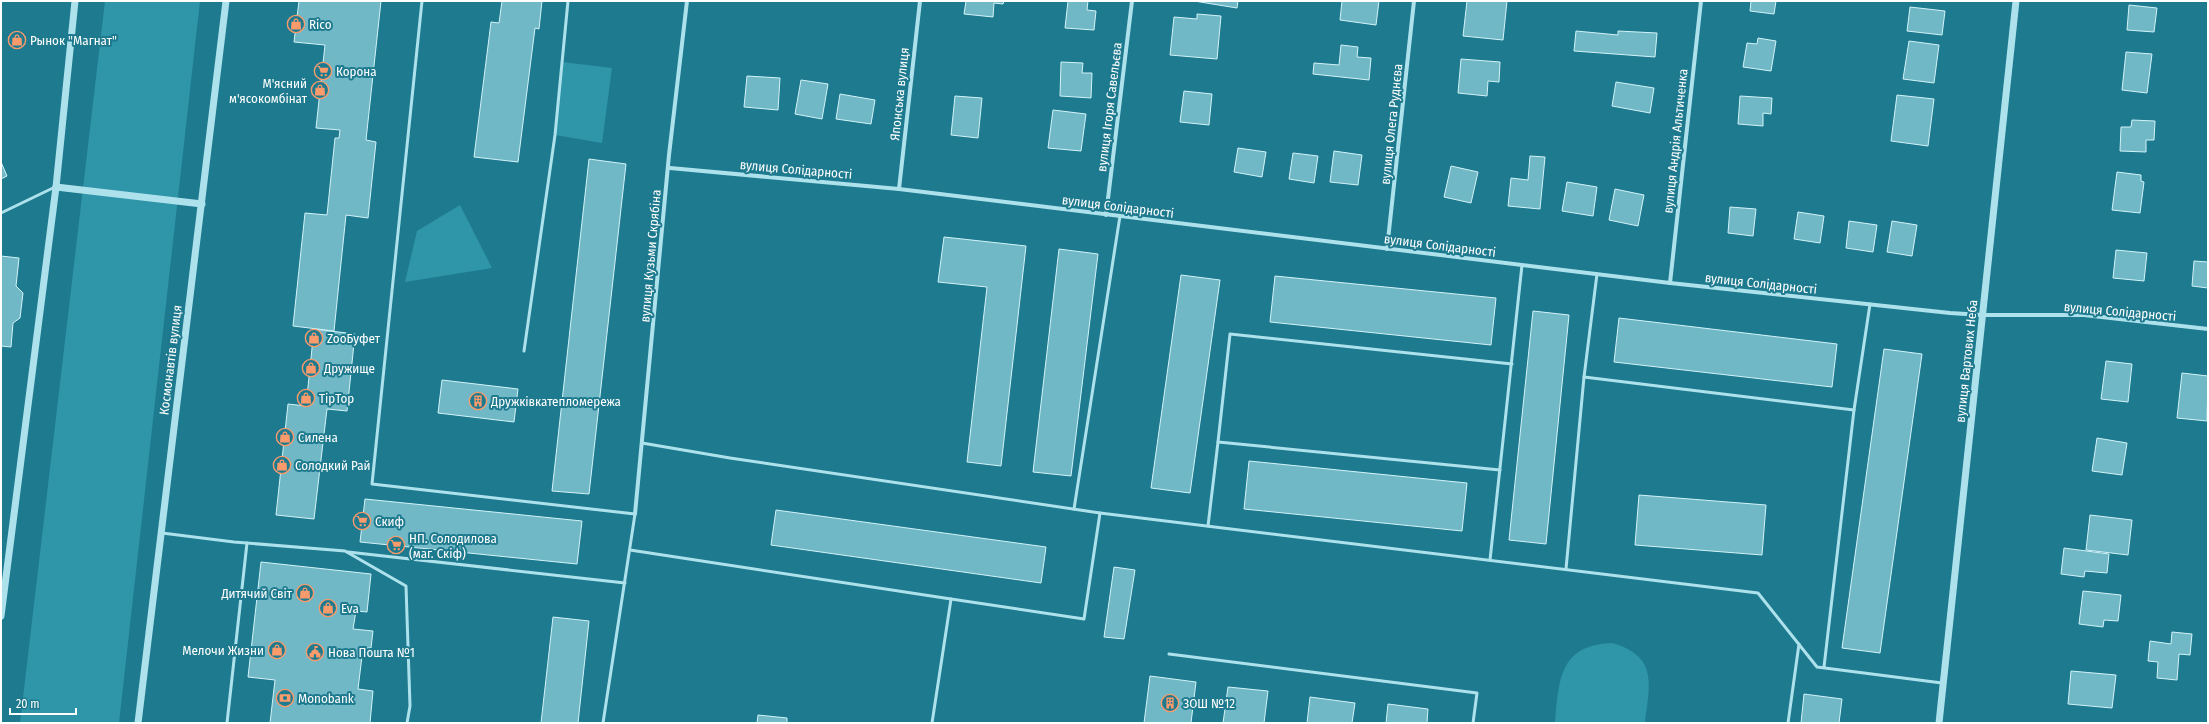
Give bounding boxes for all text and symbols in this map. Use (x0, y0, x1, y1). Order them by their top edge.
shop icon: Rico (286, 14, 306, 34)
place label: Rico (309, 17, 332, 32)
shop icon: Рынок "Магнат" (7, 30, 27, 50)
place label: Рынок "Магнат" (30, 33, 117, 48)
street label: вулиця Ігоря Савельєва (1094, 42, 1125, 173)
street label: Японська вулиця (887, 47, 912, 141)
supermarket icon: Корона (313, 61, 333, 81)
street label: вулиця Олега Руднєва (1378, 63, 1405, 185)
place label: Корона (336, 64, 377, 79)
street label: вулиця Андрія Альтиченка (1660, 68, 1691, 214)
place label: М'ясний м'ясокомбінат (229, 76, 308, 106)
shop icon: М'ясний м'ясокомбінат (310, 80, 330, 100)
street label: вулиця Солідарності (739, 157, 853, 182)
street label: вулиця Кузьми Скрябіна (637, 189, 664, 323)
street label: вулиця Солідарності (1061, 192, 1175, 221)
street label: вулиця Солідарності (1383, 231, 1497, 260)
street label: вулиця Солідарності (1704, 270, 1818, 297)
street label: вулиця Вартових Неба (1953, 299, 1980, 423)
street label: вулиця Солідарності (2063, 299, 2177, 324)
street label: Космонавтів вулиця (156, 304, 185, 416)
shop icon: ZooБуфет (304, 328, 324, 348)
place label: ZooБуфет (327, 331, 381, 346)
shop icon: Дружище (301, 358, 321, 378)
place label: Дружище (323, 361, 375, 376)
shop icon: TipTop (296, 388, 316, 408)
place label: TipTop (319, 391, 354, 406)
building icon: Дружківкатепломережа (468, 391, 488, 411)
place label: Дружківкатепломережа (490, 394, 621, 409)
shop icon: Силена (275, 427, 295, 447)
place label: Силена (298, 430, 338, 445)
shop icon: Солодкий Рай (272, 455, 292, 475)
place label: Солодкий Рай (295, 458, 371, 473)
supermarket icon: Скиф (352, 511, 372, 531)
place label: Скиф (375, 514, 404, 529)
place label: НП. Солодилова (маг. Скіф) (409, 531, 497, 561)
supermarket icon: НП. Солодилова (маг. Скіф) (386, 535, 406, 555)
shop icon: Дитячий Світ (295, 583, 315, 603)
place label: Дитячий Світ (220, 586, 293, 601)
shop icon: Eva (318, 598, 338, 618)
place label: Eva (341, 601, 359, 616)
shop icon: Мелочи Жизни (267, 640, 287, 660)
public building icon: Нова Пошта №1 (305, 642, 325, 662)
place label: Мелочи Жизни (182, 643, 264, 658)
place label: Нова Пошта №1 (328, 645, 415, 660)
bank icon: Monobank (275, 688, 295, 708)
scale bar (10, 690, 76, 716)
place label: Monobank (298, 691, 355, 706)
building icon: ЗОШ №12 (1160, 693, 1180, 713)
place label: ЗОШ №12 (1183, 696, 1235, 711)
text: 20 m (16, 697, 40, 711)

